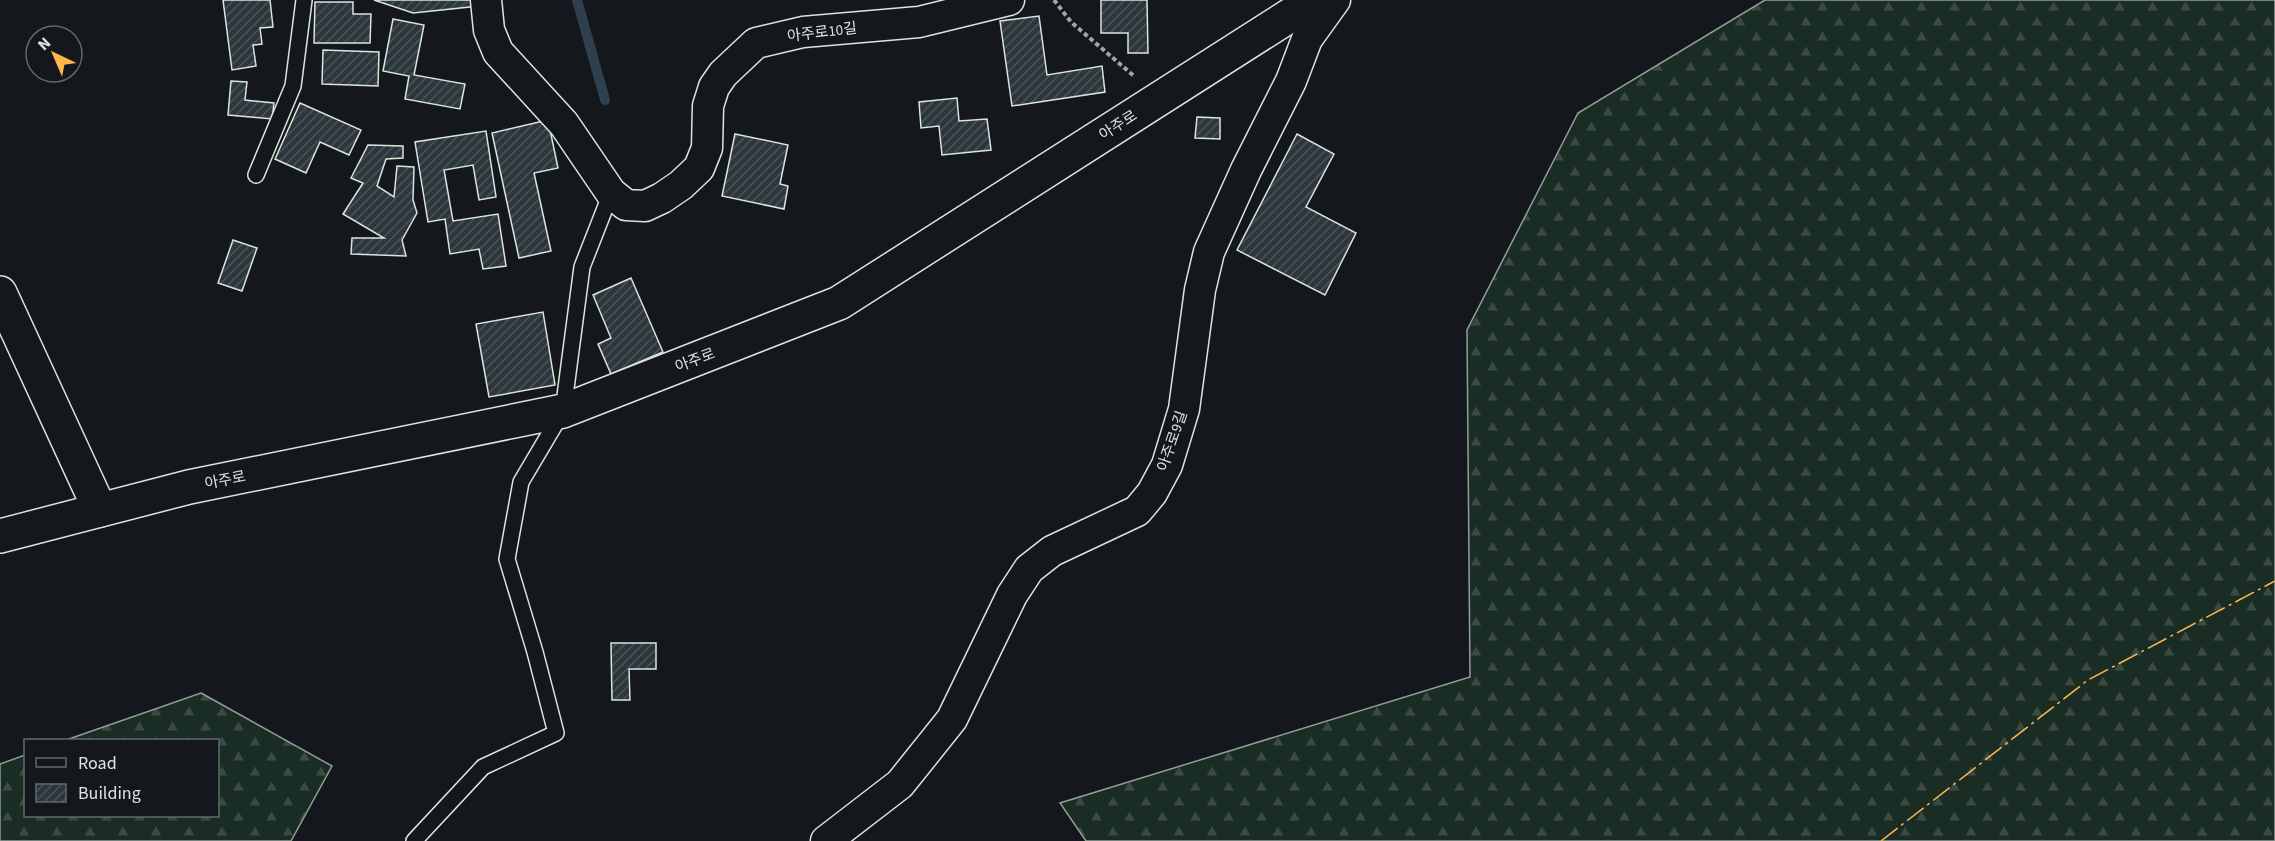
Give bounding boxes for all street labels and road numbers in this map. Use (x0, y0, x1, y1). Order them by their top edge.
street label: 아주로10길 (786, 18, 858, 47)
street label: 아주로 (1095, 105, 1141, 146)
street label: 아주로 (672, 343, 718, 378)
street label: 아주로9길 (1152, 408, 1193, 474)
street label: 아주로 (203, 466, 247, 495)

